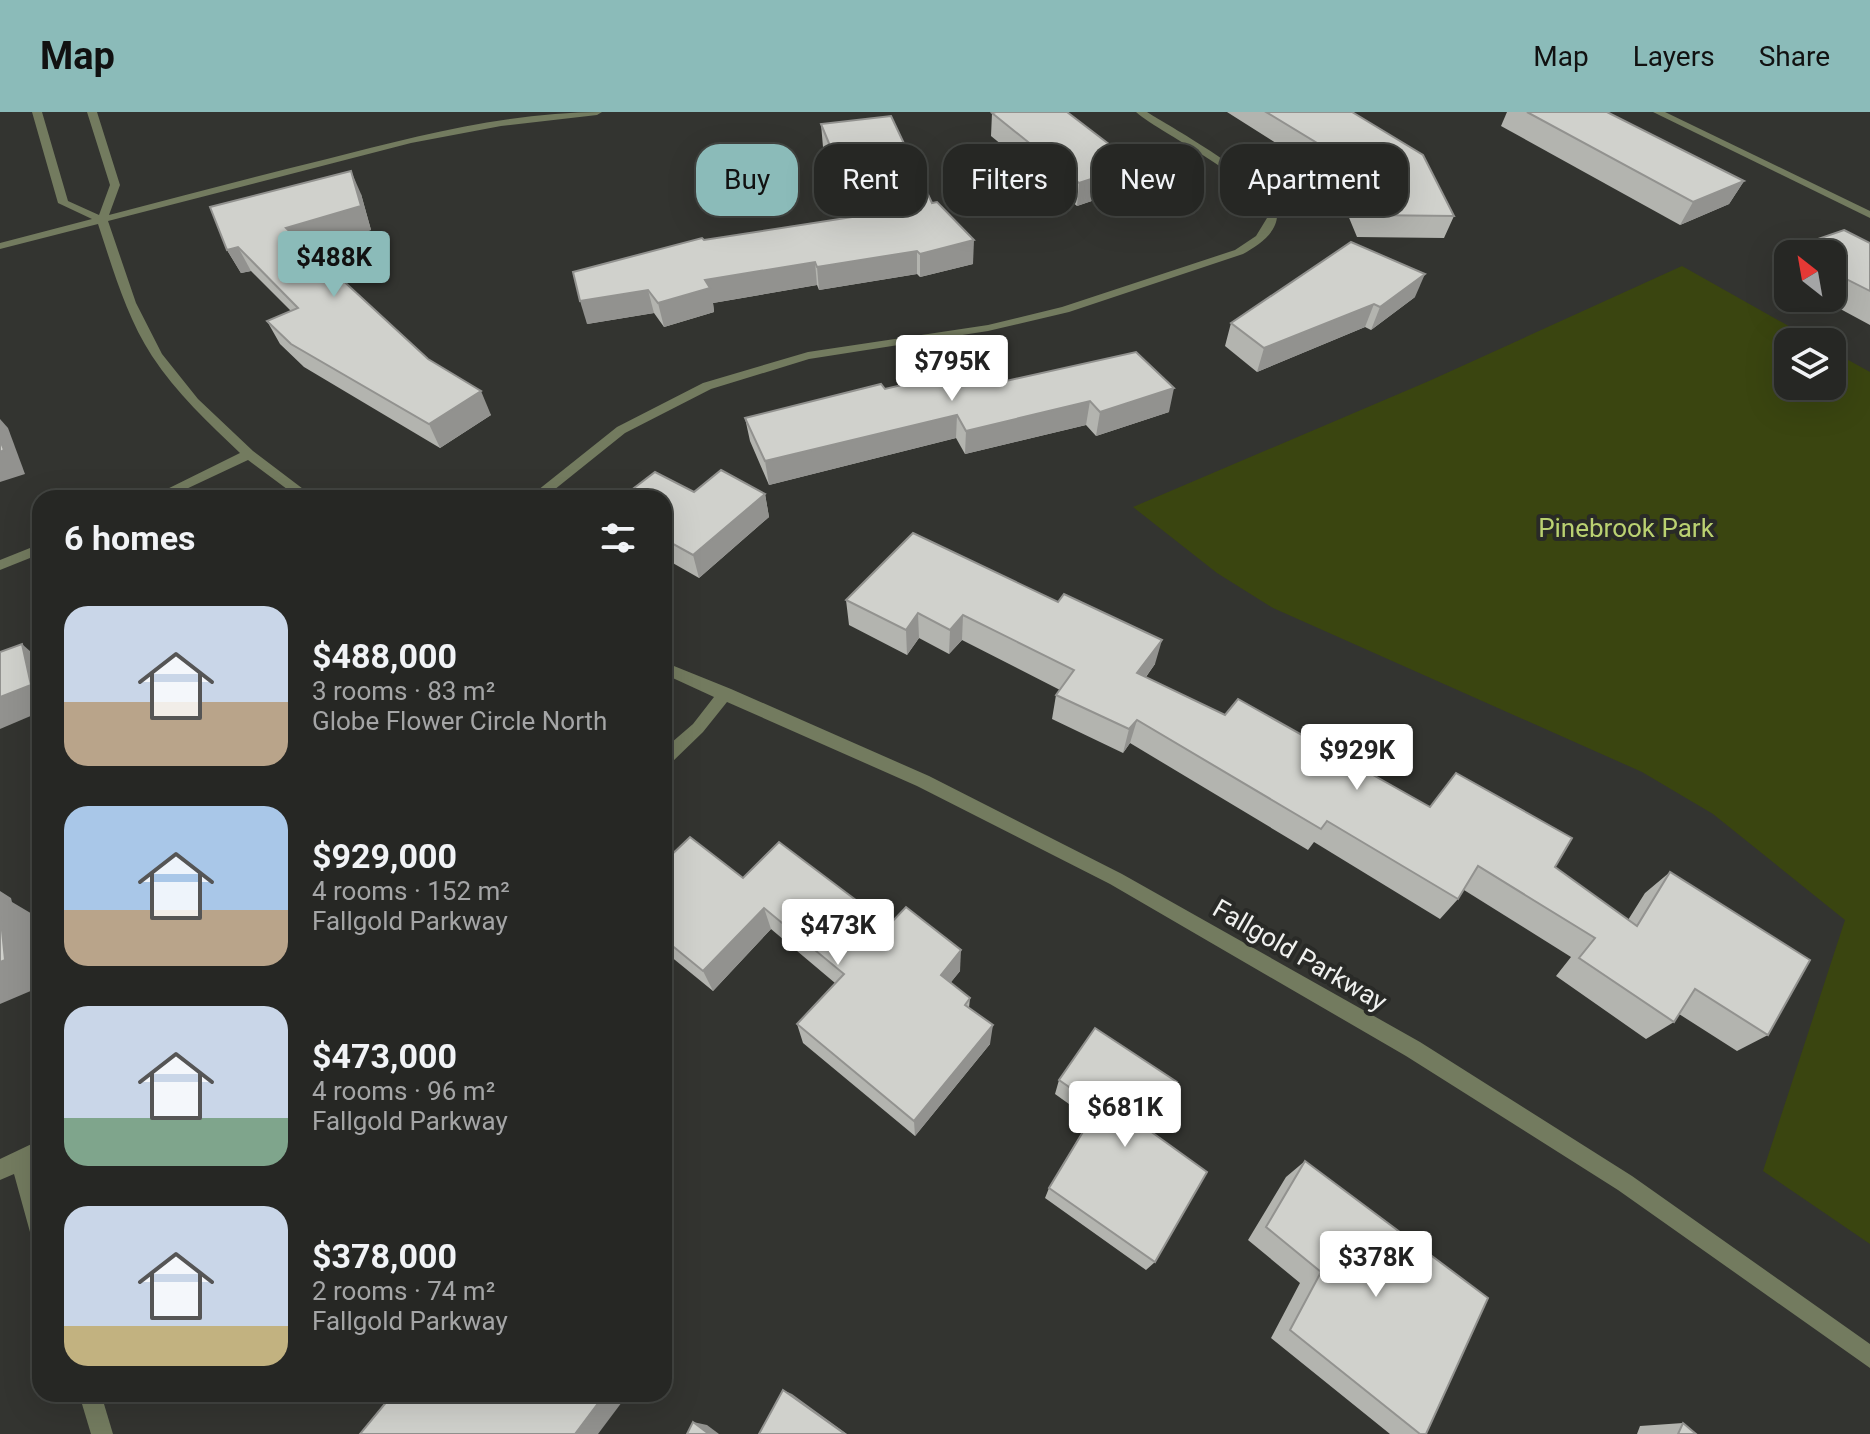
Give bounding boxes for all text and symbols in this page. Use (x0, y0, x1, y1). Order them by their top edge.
text: Map (40, 34, 115, 78)
text: Map (1533, 40, 1589, 73)
text: Layers (1633, 40, 1715, 73)
text: Share (1759, 40, 1830, 73)
chip: Buy (696, 144, 798, 216)
chip: Rent (814, 144, 927, 216)
chip: Filters (943, 144, 1076, 216)
chip: New (1092, 144, 1204, 216)
chip: Apartment (1220, 144, 1408, 216)
pin: $488K (278, 231, 390, 299)
north arrow (1774, 240, 1846, 312)
map controls (1774, 240, 1846, 400)
text: $488K (296, 242, 372, 272)
button: layers (1774, 328, 1846, 400)
pin: $795K (896, 335, 1008, 403)
text: $795K (914, 346, 990, 376)
park label: Pinebrook Park (1538, 513, 1715, 543)
icon: filters (596, 516, 640, 560)
text: 6 homes (64, 518, 195, 558)
text: $488,000 (312, 636, 457, 676)
icon: home (128, 638, 224, 734)
text: 3 rooms · 83 m² (312, 676, 495, 706)
text: Globe Flower Circle North (312, 706, 607, 736)
pin: $929K (1301, 724, 1413, 792)
text: $929K (1319, 735, 1395, 765)
text: $929,000 (312, 836, 457, 876)
icon: home (128, 838, 224, 934)
text: 4 rooms · 152 m² (312, 876, 510, 906)
street label: Fallgold Parkway (1208, 893, 1392, 1017)
pin: $473K (782, 899, 894, 967)
text: Fallgold Parkway (312, 906, 508, 936)
text: $473K (800, 910, 876, 940)
text: $473,000 (312, 1036, 457, 1076)
icon: home (128, 1038, 224, 1134)
text: 4 rooms · 96 m² (312, 1076, 495, 1106)
pin: $681K (1069, 1081, 1181, 1149)
text: $681K (1087, 1092, 1163, 1122)
text: Fallgold Parkway (312, 1106, 508, 1136)
pin: $378K (1320, 1231, 1432, 1299)
text: $378,000 (312, 1236, 457, 1276)
icon: home (128, 1238, 224, 1334)
text: $378K (1338, 1242, 1414, 1272)
text: 2 rooms · 74 m² (312, 1276, 495, 1306)
text: Fallgold Parkway (312, 1306, 508, 1336)

